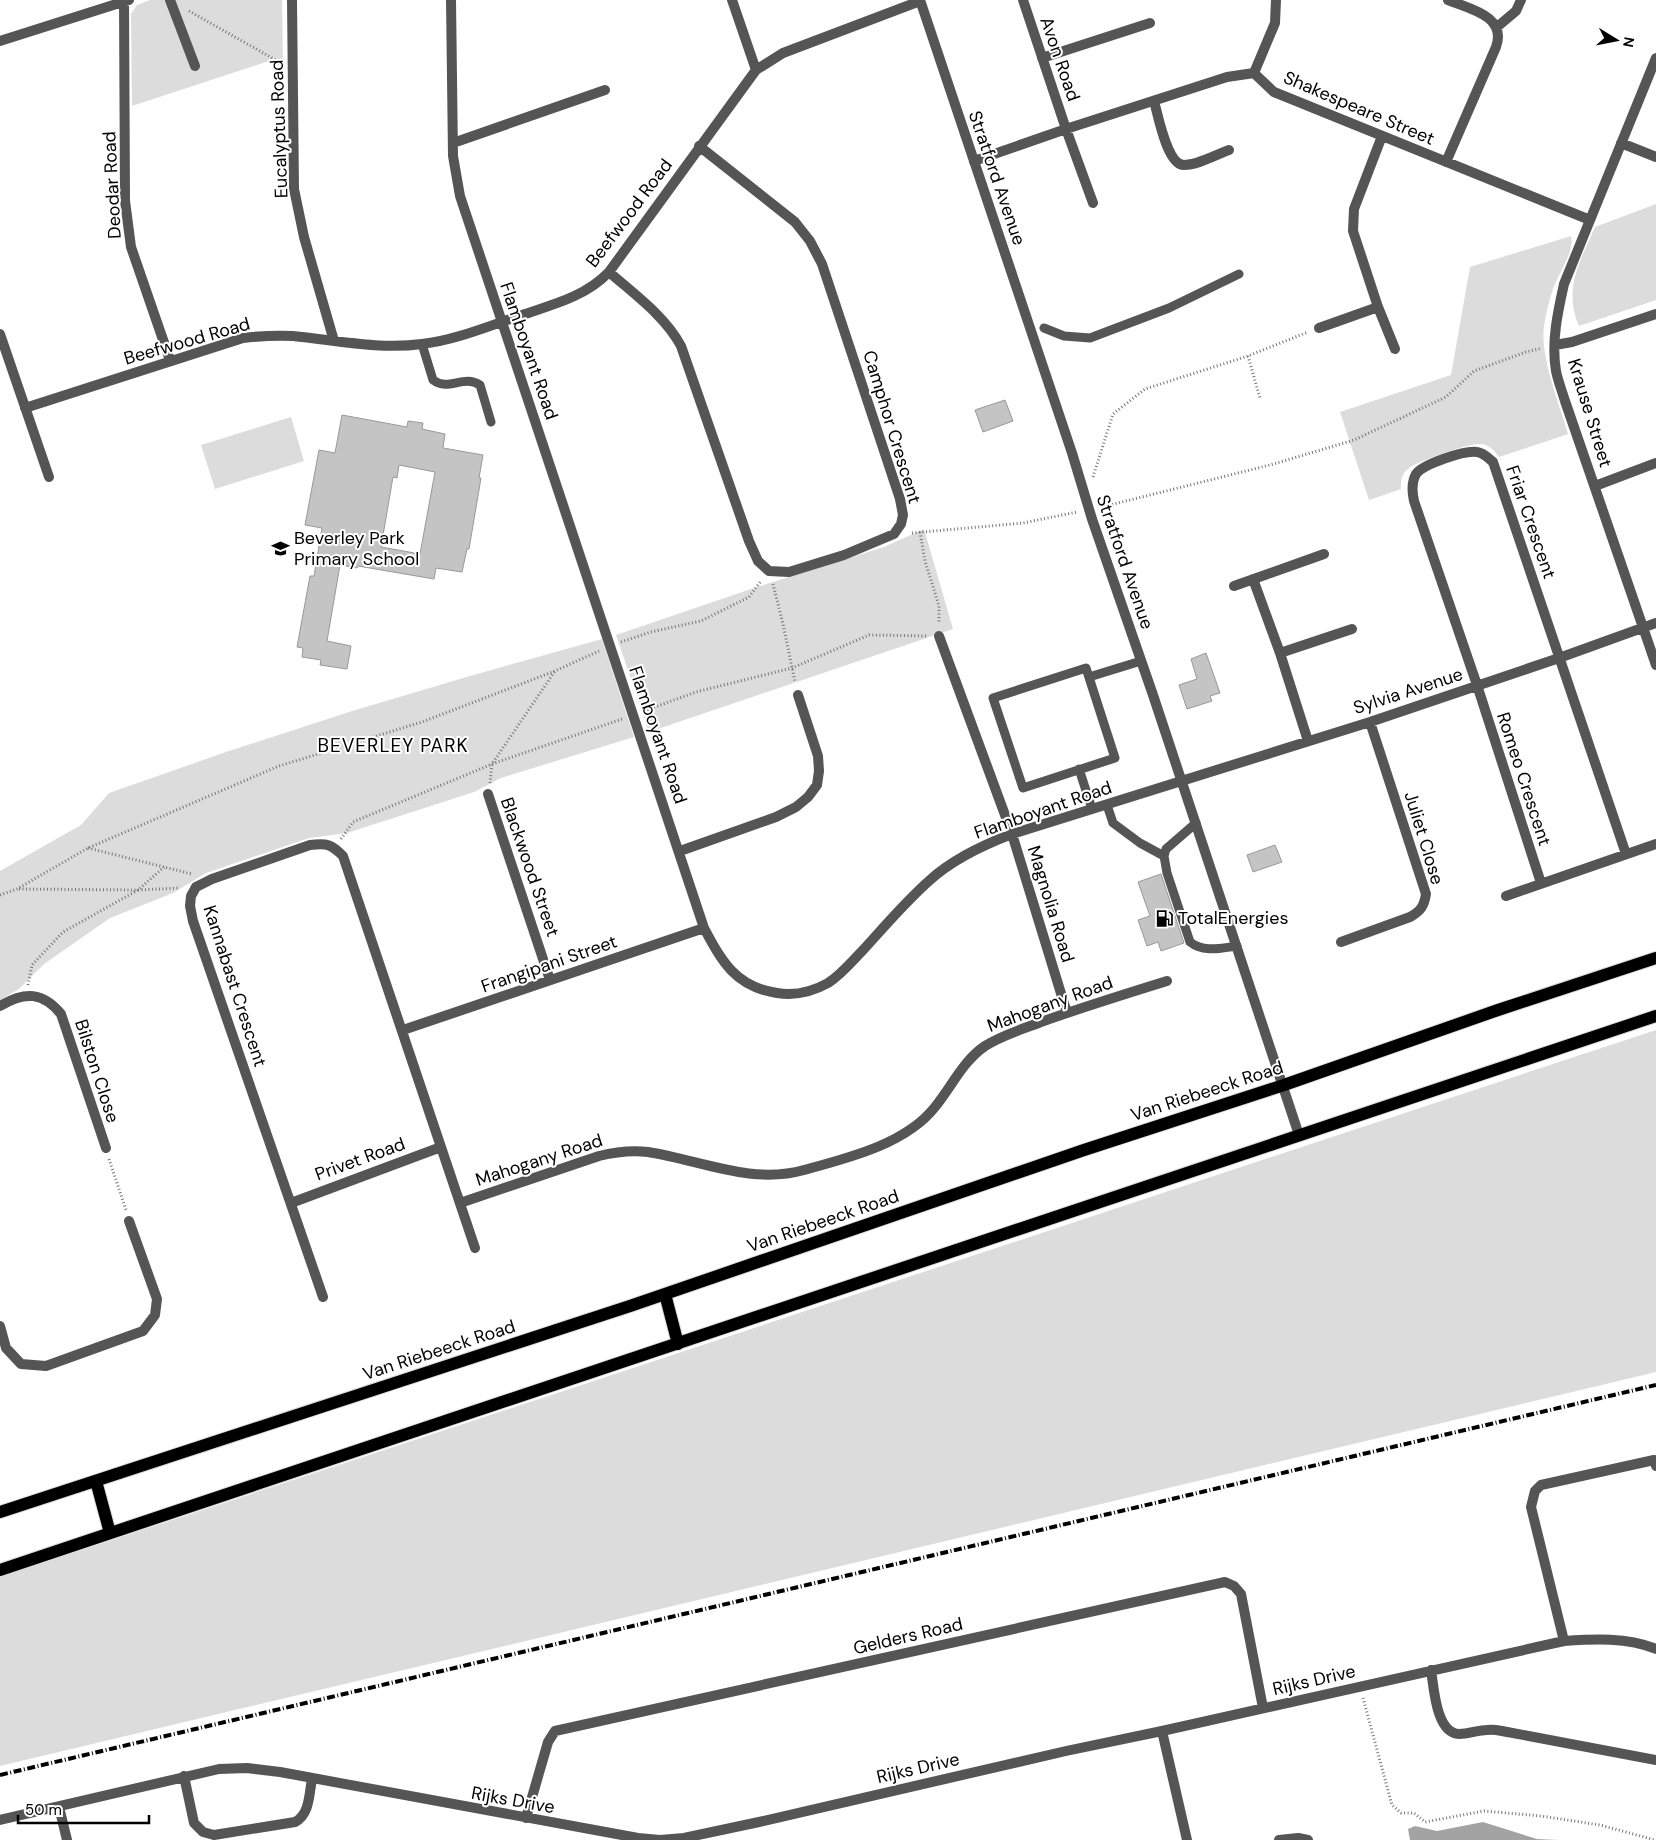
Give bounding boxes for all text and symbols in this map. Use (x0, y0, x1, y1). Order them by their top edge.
street label: Avon Road (1034, 14, 1086, 104)
north arrow (1591, 15, 1641, 65)
text: N (1619, 36, 1639, 49)
street label: Eucalyptus Road (265, 59, 293, 199)
street label: Shakespeare Street (1280, 65, 1438, 151)
street label: Stratford Avenue (963, 108, 1031, 248)
street label: Deodar Road (97, 131, 127, 239)
street label: Beefwood Road (580, 154, 678, 272)
street label: Flamboyant Road (494, 279, 564, 423)
street label: Beefwood Road (121, 312, 253, 370)
street label: Camphor Crescent (857, 348, 927, 506)
street label: Krause Street (1562, 356, 1618, 470)
street label: Friar Crescent (1500, 462, 1562, 582)
street label: Stratford Avenue (1091, 492, 1159, 632)
place label: Beverley Park Primary School (294, 526, 419, 571)
school or university icon: Beverley Park Primary School (270, 538, 290, 558)
street label: Sylvia Avenue (1350, 662, 1466, 720)
street label: Flamboyant Road (623, 663, 693, 807)
street label: Romeo Crescent (1491, 709, 1557, 849)
district label: BEVERLEY PARK (317, 733, 469, 758)
street label: Flamboyant Road (971, 775, 1115, 845)
street label: Juliet Close (1398, 788, 1450, 888)
street label: Blackwood Street (495, 794, 565, 940)
street label: Magnolia Road (1022, 843, 1080, 965)
street label: Kannabast Crescent (198, 902, 272, 1070)
place label: TotalEnergies (1178, 906, 1288, 930)
fuel station icon: TotalEnergies (1154, 908, 1174, 928)
street label: Frangipani Street (478, 929, 620, 999)
street label: Mahogany Road (984, 970, 1116, 1038)
street label: Bilston Close (69, 1016, 125, 1126)
street label: Van Riebeeck Road (1128, 1055, 1286, 1127)
street label: Mahogany Road (472, 1128, 606, 1192)
street label: Privet Road (312, 1132, 408, 1186)
street label: Van Riebeeck Road (744, 1184, 902, 1258)
street label: Van Riebeeck Road (360, 1314, 518, 1386)
street label: Gelders Road (851, 1612, 965, 1660)
street label: Rijks Drive (1270, 1659, 1358, 1701)
street label: Rijks Drive (874, 1747, 962, 1789)
street label: Rijks Drive (469, 1781, 557, 1819)
scale bar (18, 1792, 149, 1824)
text: 50 m (25, 1800, 62, 1820)

